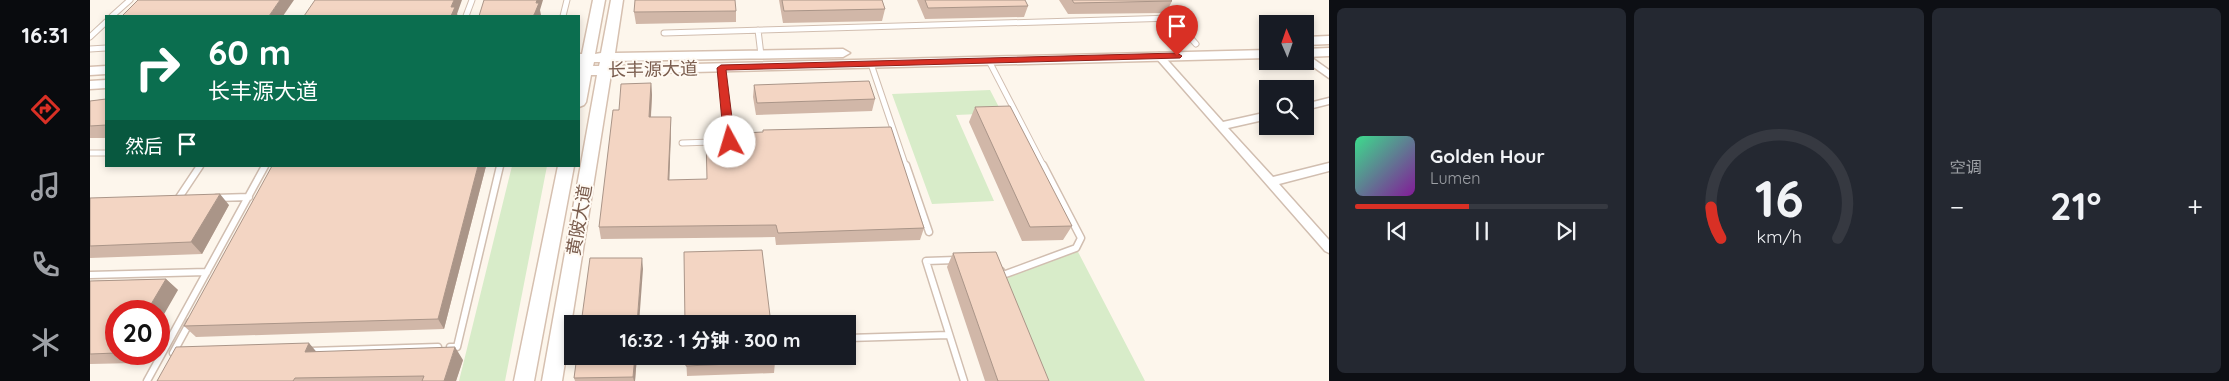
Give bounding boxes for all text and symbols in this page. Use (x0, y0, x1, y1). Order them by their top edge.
pin (1156, 5, 1198, 56)
icon: arrive (1163, 12, 1191, 40)
north arrow (1259, 15, 1314, 70)
map controls (1259, 15, 1314, 135)
text: 16:31 (21, 21, 69, 49)
text: 60 m (208, 30, 291, 74)
icon: right (125, 35, 190, 100)
street label: 长丰源大道 (608, 57, 698, 81)
text: 长丰源大道 (208, 77, 318, 105)
button: search (1259, 80, 1314, 135)
icon: directions (28, 92, 63, 127)
position arrow (703, 115, 755, 167)
icon: arrive (173, 130, 201, 158)
text: 然后 (125, 134, 163, 158)
text: Golden Hour (1430, 144, 1545, 168)
text: 空调 (1950, 157, 1982, 177)
text: 16 (1754, 165, 1803, 230)
text: Lumen (1430, 168, 1481, 188)
icon: music (28, 169, 63, 204)
text: 21° (2050, 182, 2101, 230)
street label: 黄陂大道 (561, 183, 597, 257)
text: − (1950, 189, 1964, 224)
text: + (2187, 189, 2203, 224)
icon: previous (1383, 217, 1411, 245)
icon: pause (1468, 217, 1496, 245)
icon: next (1552, 217, 1580, 245)
text: km/h (1756, 225, 1802, 247)
icon: phone (28, 247, 63, 282)
speed limit sign: 20 (105, 300, 170, 365)
icon: climate (28, 325, 63, 360)
text: 16:32 · 1 分钟 · 300 m (620, 328, 800, 352)

